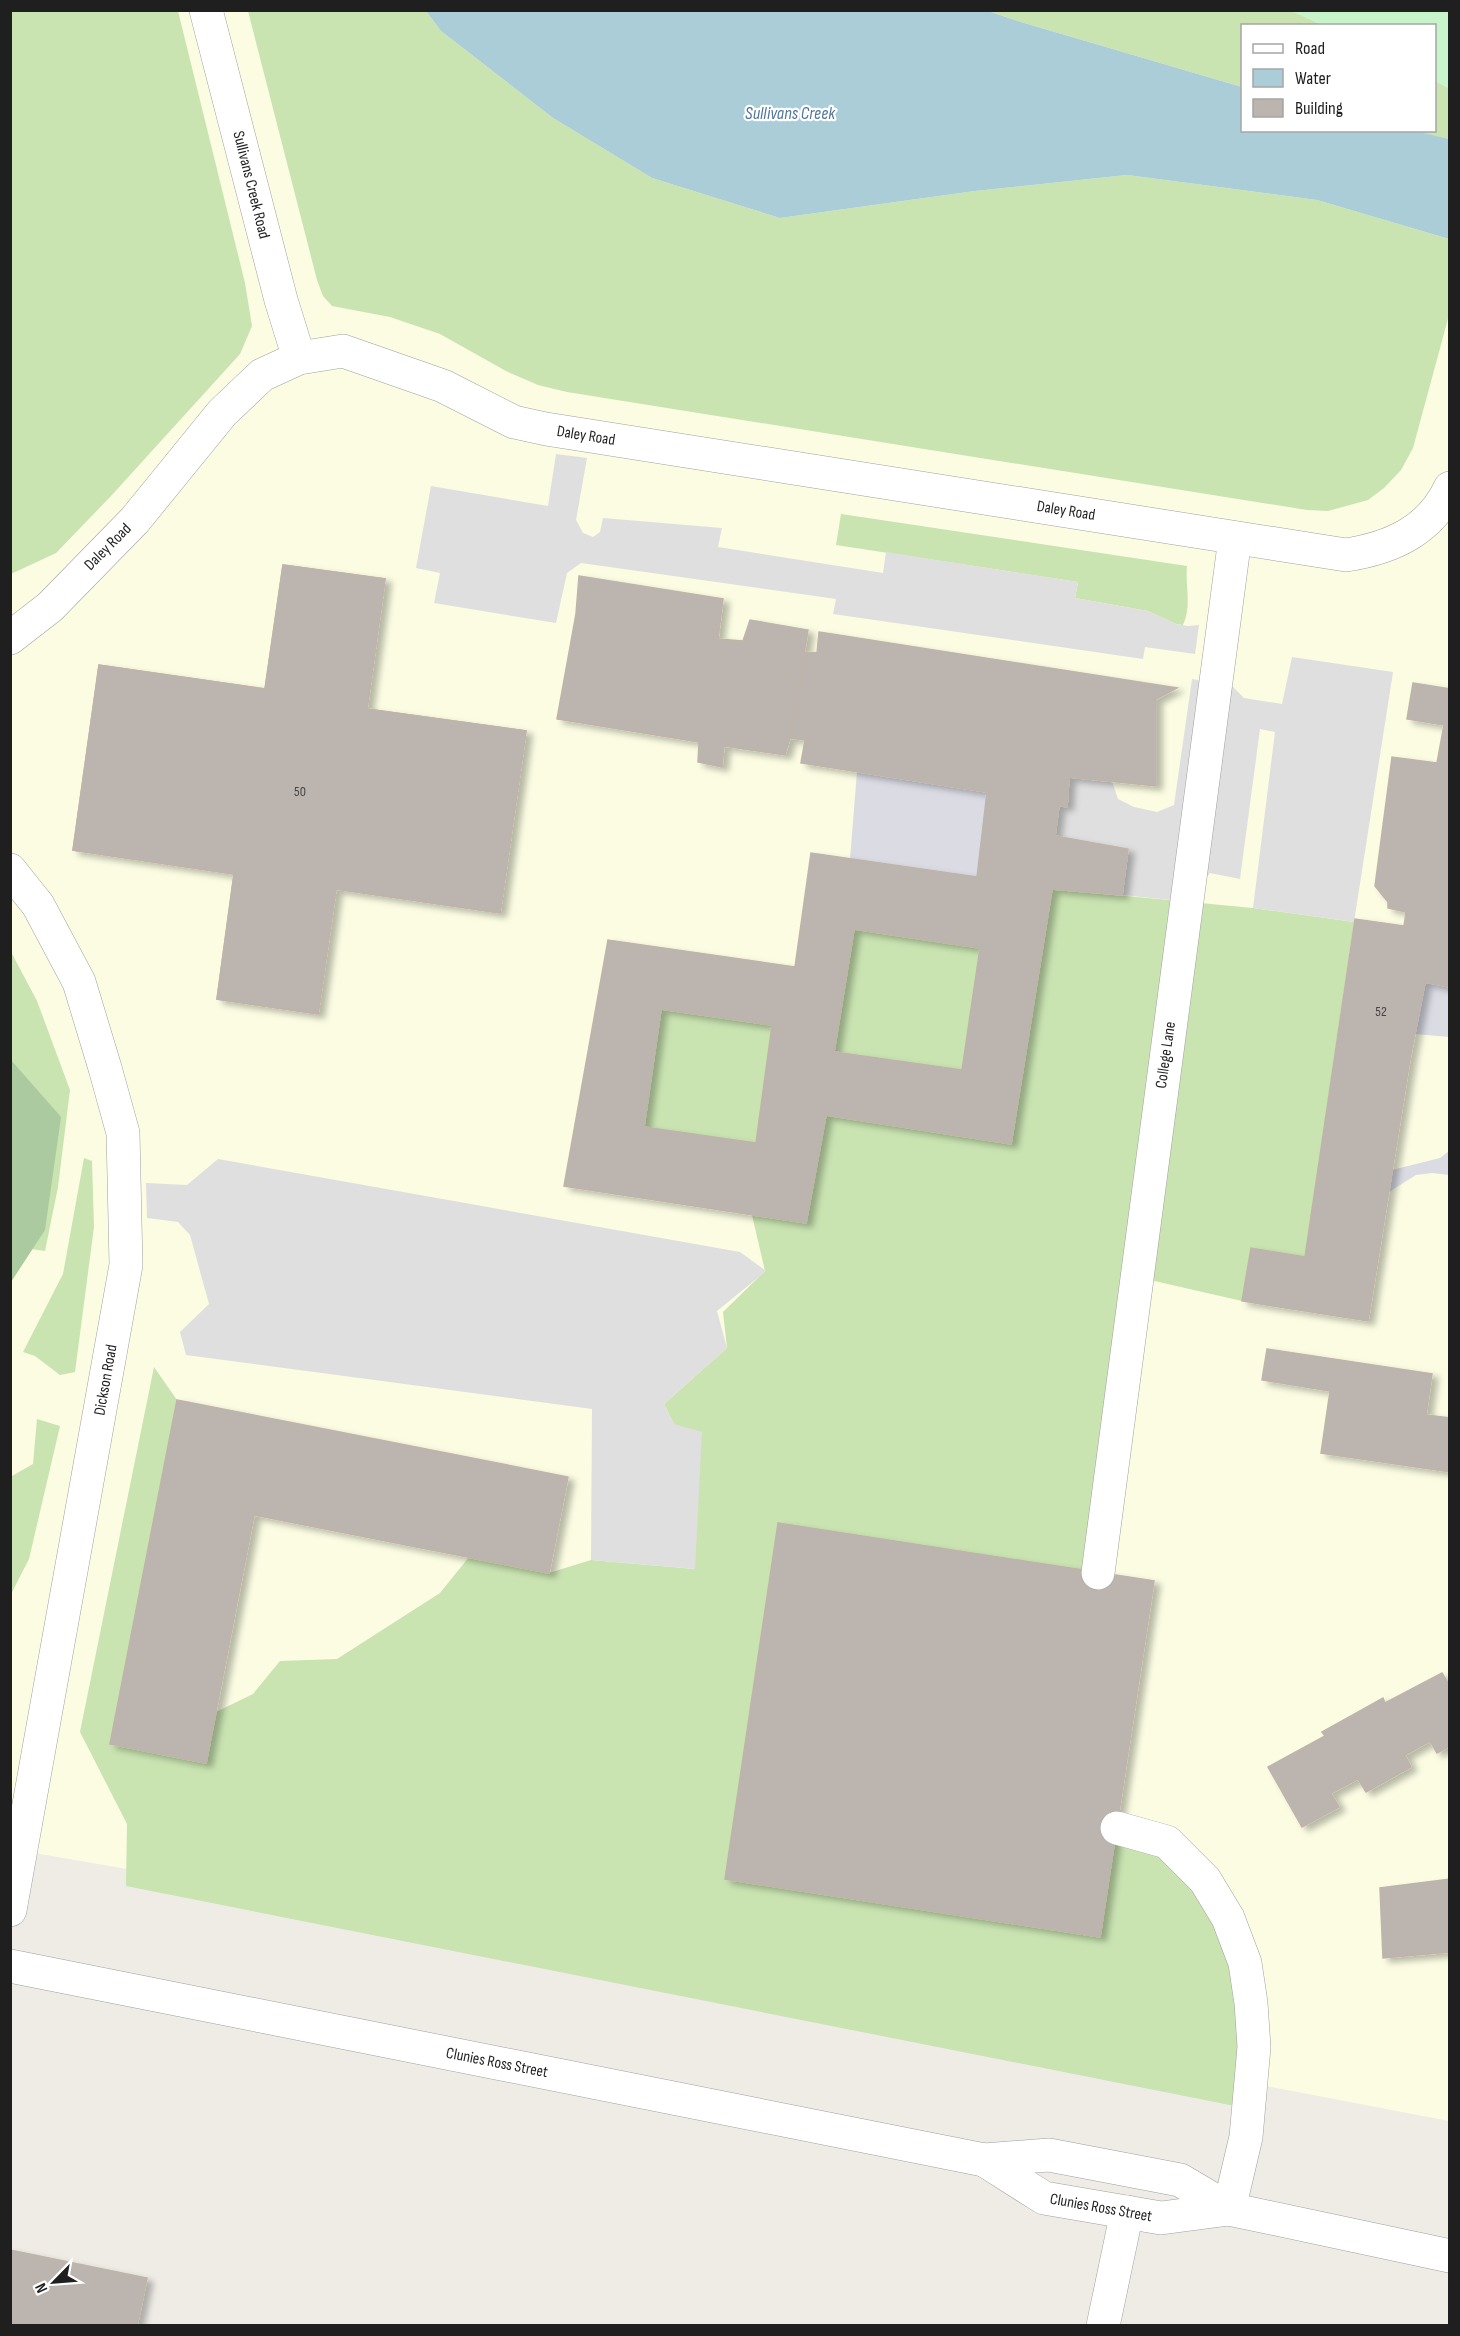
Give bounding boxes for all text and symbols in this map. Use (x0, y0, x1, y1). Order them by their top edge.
legend (1241, 24, 1436, 132)
text: Road (1295, 38, 1325, 59)
text: Water (1295, 68, 1331, 89)
text: Building (1295, 98, 1343, 119)
water label: Sullivans Creek (745, 103, 836, 124)
street label: Sullivans Creek Road (228, 129, 274, 241)
street label: Daley Road (556, 422, 616, 450)
street label: Daley Road (1036, 497, 1096, 525)
street label: Daley Road (81, 520, 135, 574)
house number: 50 (294, 783, 306, 800)
house number: 52 (1375, 1003, 1387, 1020)
street label: College Lane (1152, 1020, 1180, 1090)
street label: Dickson Road (90, 1343, 122, 1417)
street label: Clunies Ross Street (444, 2044, 550, 2082)
street label: Clunies Ross Street (1048, 2190, 1154, 2226)
north arrow (24, 2252, 84, 2312)
text: N (31, 2280, 52, 2296)

